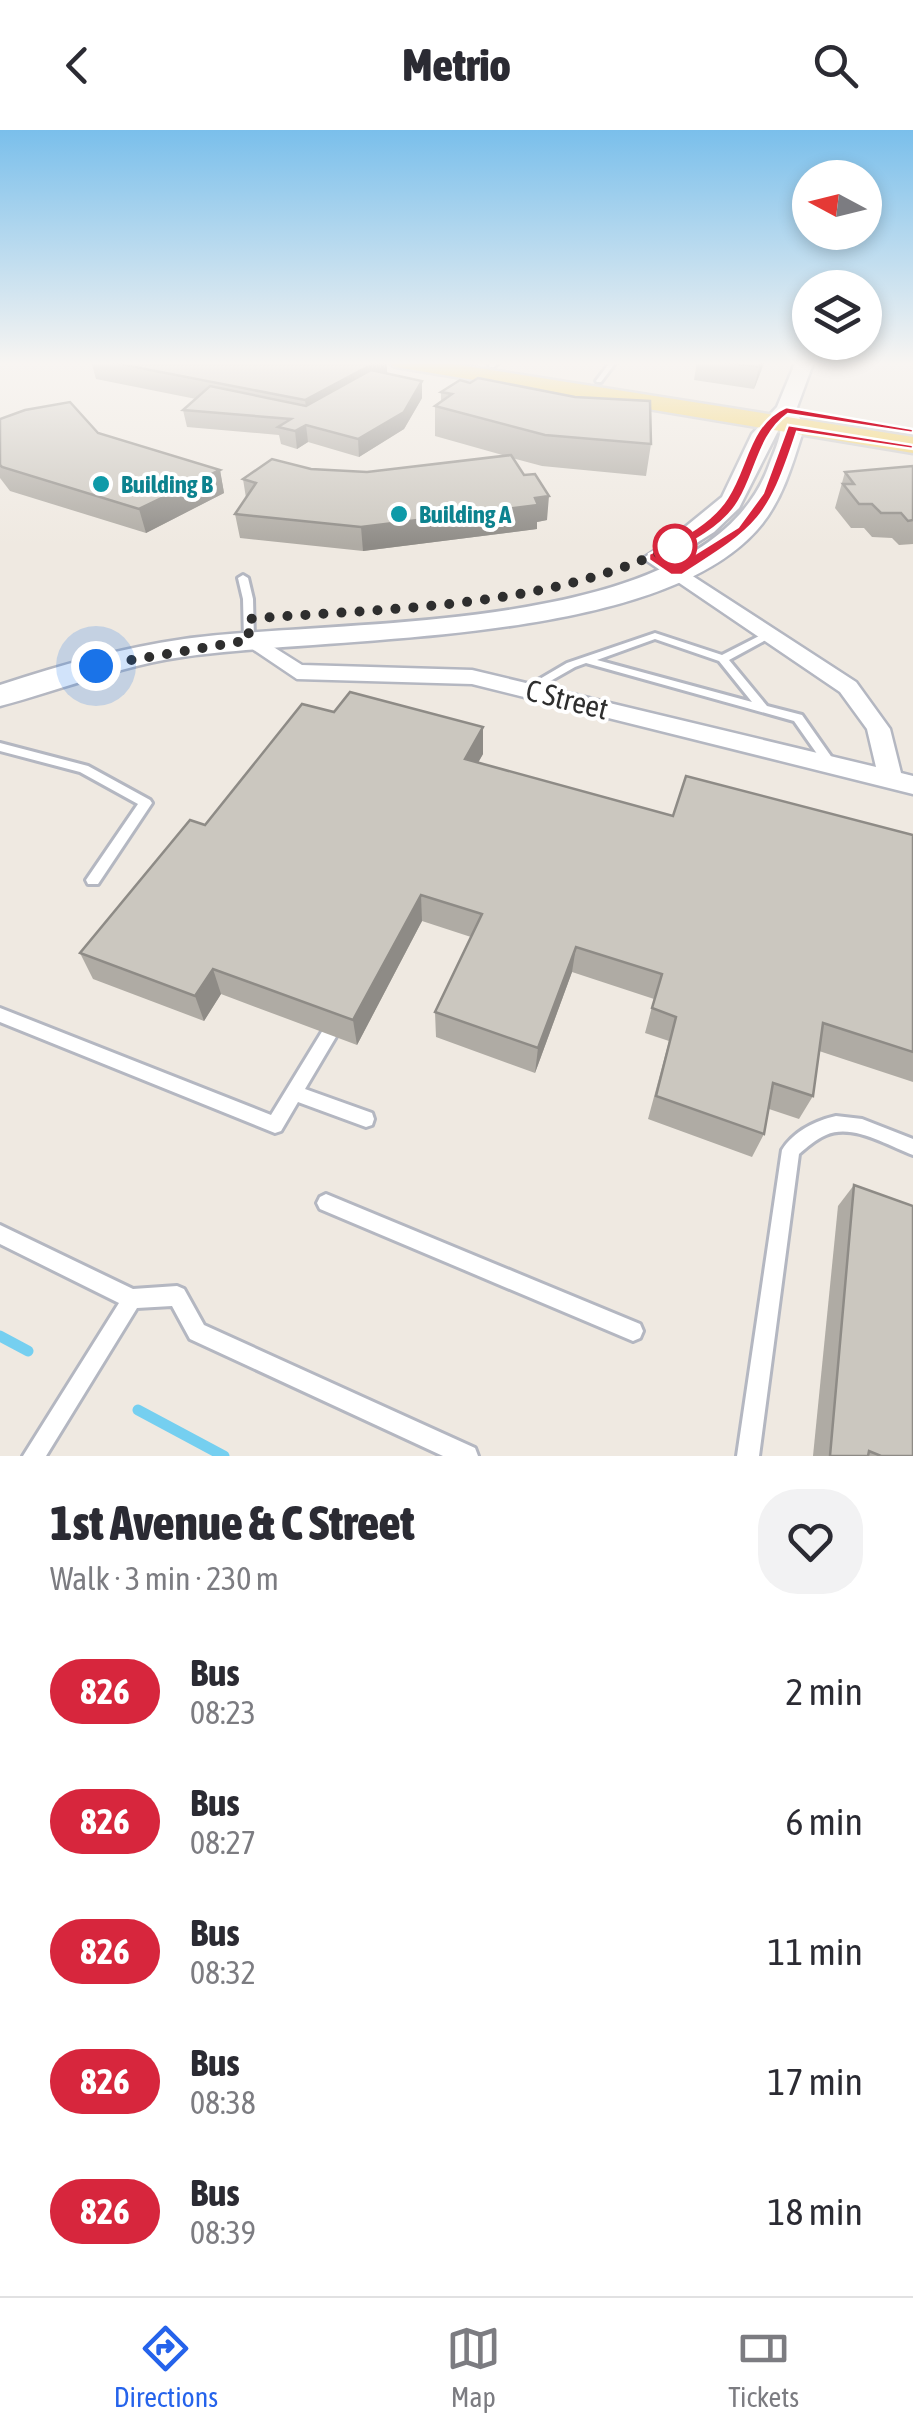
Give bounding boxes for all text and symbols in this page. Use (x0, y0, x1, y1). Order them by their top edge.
icon: back (50, 38, 105, 93)
icon: search (808, 38, 863, 93)
text: Metrio (402, 39, 511, 91)
north arrow (792, 160, 882, 250)
map controls (792, 160, 882, 360)
button: layers (792, 270, 882, 360)
place label: Building B (121, 470, 213, 498)
marker: Building B (90, 473, 112, 495)
place label: Building A (419, 500, 512, 528)
marker: Building A (388, 503, 410, 525)
unlabelled marker (654, 525, 696, 567)
your location (71, 641, 121, 691)
street label: C Street (523, 672, 612, 726)
button: heart (758, 1489, 863, 1594)
text: 1st Avenue & C Street (50, 1495, 414, 1550)
text: Walk · 3 min · 230 m (50, 1560, 279, 1597)
text: Bus (190, 1651, 240, 1694)
text: 2 min (785, 1670, 863, 1713)
text: 826 (80, 1671, 130, 1711)
text: 08:23 (190, 1694, 256, 1731)
text: Bus (190, 1781, 240, 1824)
text: 6 min (785, 1800, 863, 1843)
text: 826 (80, 1801, 130, 1841)
text: 08:27 (190, 1824, 256, 1861)
text: Bus (190, 1911, 240, 1954)
text: 11 min (768, 1930, 863, 1973)
text: 826 (80, 1931, 130, 1971)
text: 08:32 (190, 1954, 256, 1991)
text: Bus (190, 2041, 240, 2084)
text: 17 min (768, 2060, 863, 2103)
text: 826 (80, 2061, 130, 2101)
text: 08:38 (190, 2084, 256, 2121)
text: Bus (190, 2171, 240, 2214)
text: 18 min (768, 2190, 863, 2233)
text: 826 (80, 2191, 130, 2231)
text: 08:39 (190, 2214, 256, 2251)
tab: Directions (114, 2321, 218, 2413)
tab: Map (446, 2321, 501, 2413)
tab: Tickets (728, 2321, 799, 2413)

